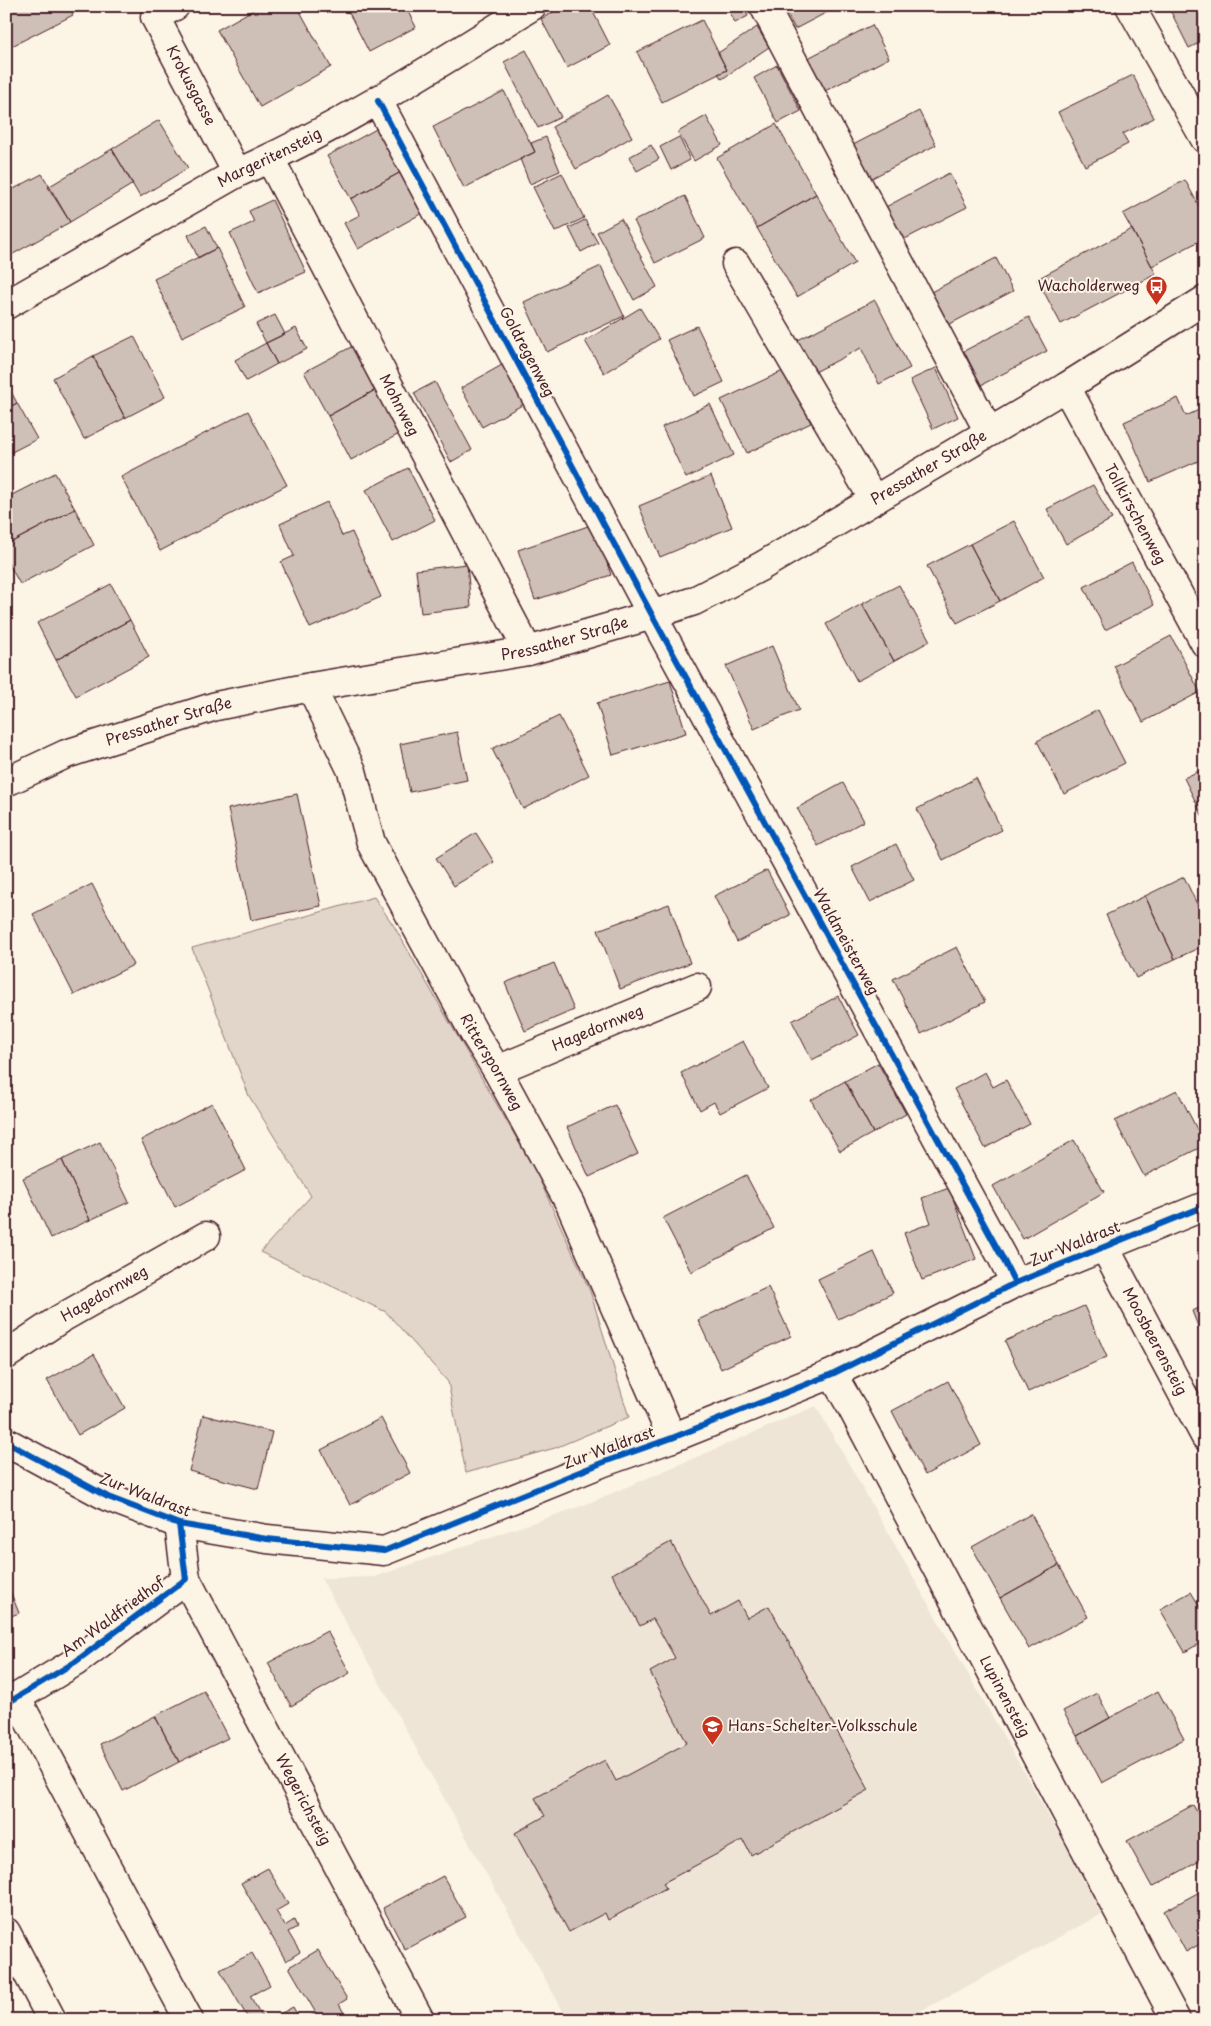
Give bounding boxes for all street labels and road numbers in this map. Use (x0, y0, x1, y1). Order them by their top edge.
street label: Krokusgasse (162, 40, 223, 129)
street label: Margeritensteig (212, 121, 325, 192)
street label: Goldregenweg (495, 302, 562, 401)
street label: Mohnweg (375, 369, 426, 440)
street label: Pressather Straße (866, 423, 990, 510)
street label: Tollkirschenweg (1100, 459, 1173, 569)
street label: Pressather Straße (499, 610, 631, 665)
street label: Pressather Straße (102, 690, 233, 751)
street label: Waldmeisterweg (808, 884, 886, 999)
street label: Hagedornweg (548, 998, 646, 1056)
street label: Ritterspornweg (455, 1009, 530, 1114)
street label: Zur Waldrast (1026, 1214, 1123, 1271)
street label: Hagedornweg (56, 1258, 152, 1326)
street label: Moosbeerensteig (1118, 1282, 1194, 1399)
street label: Zur Waldrast (559, 1419, 657, 1474)
street label: Zur Waldrast (97, 1466, 194, 1522)
street label: Am Waldfriedhof (56, 1570, 170, 1661)
street label: Lupinensteig (975, 1651, 1037, 1741)
street label: Wegerichsteig (271, 1749, 338, 1849)

